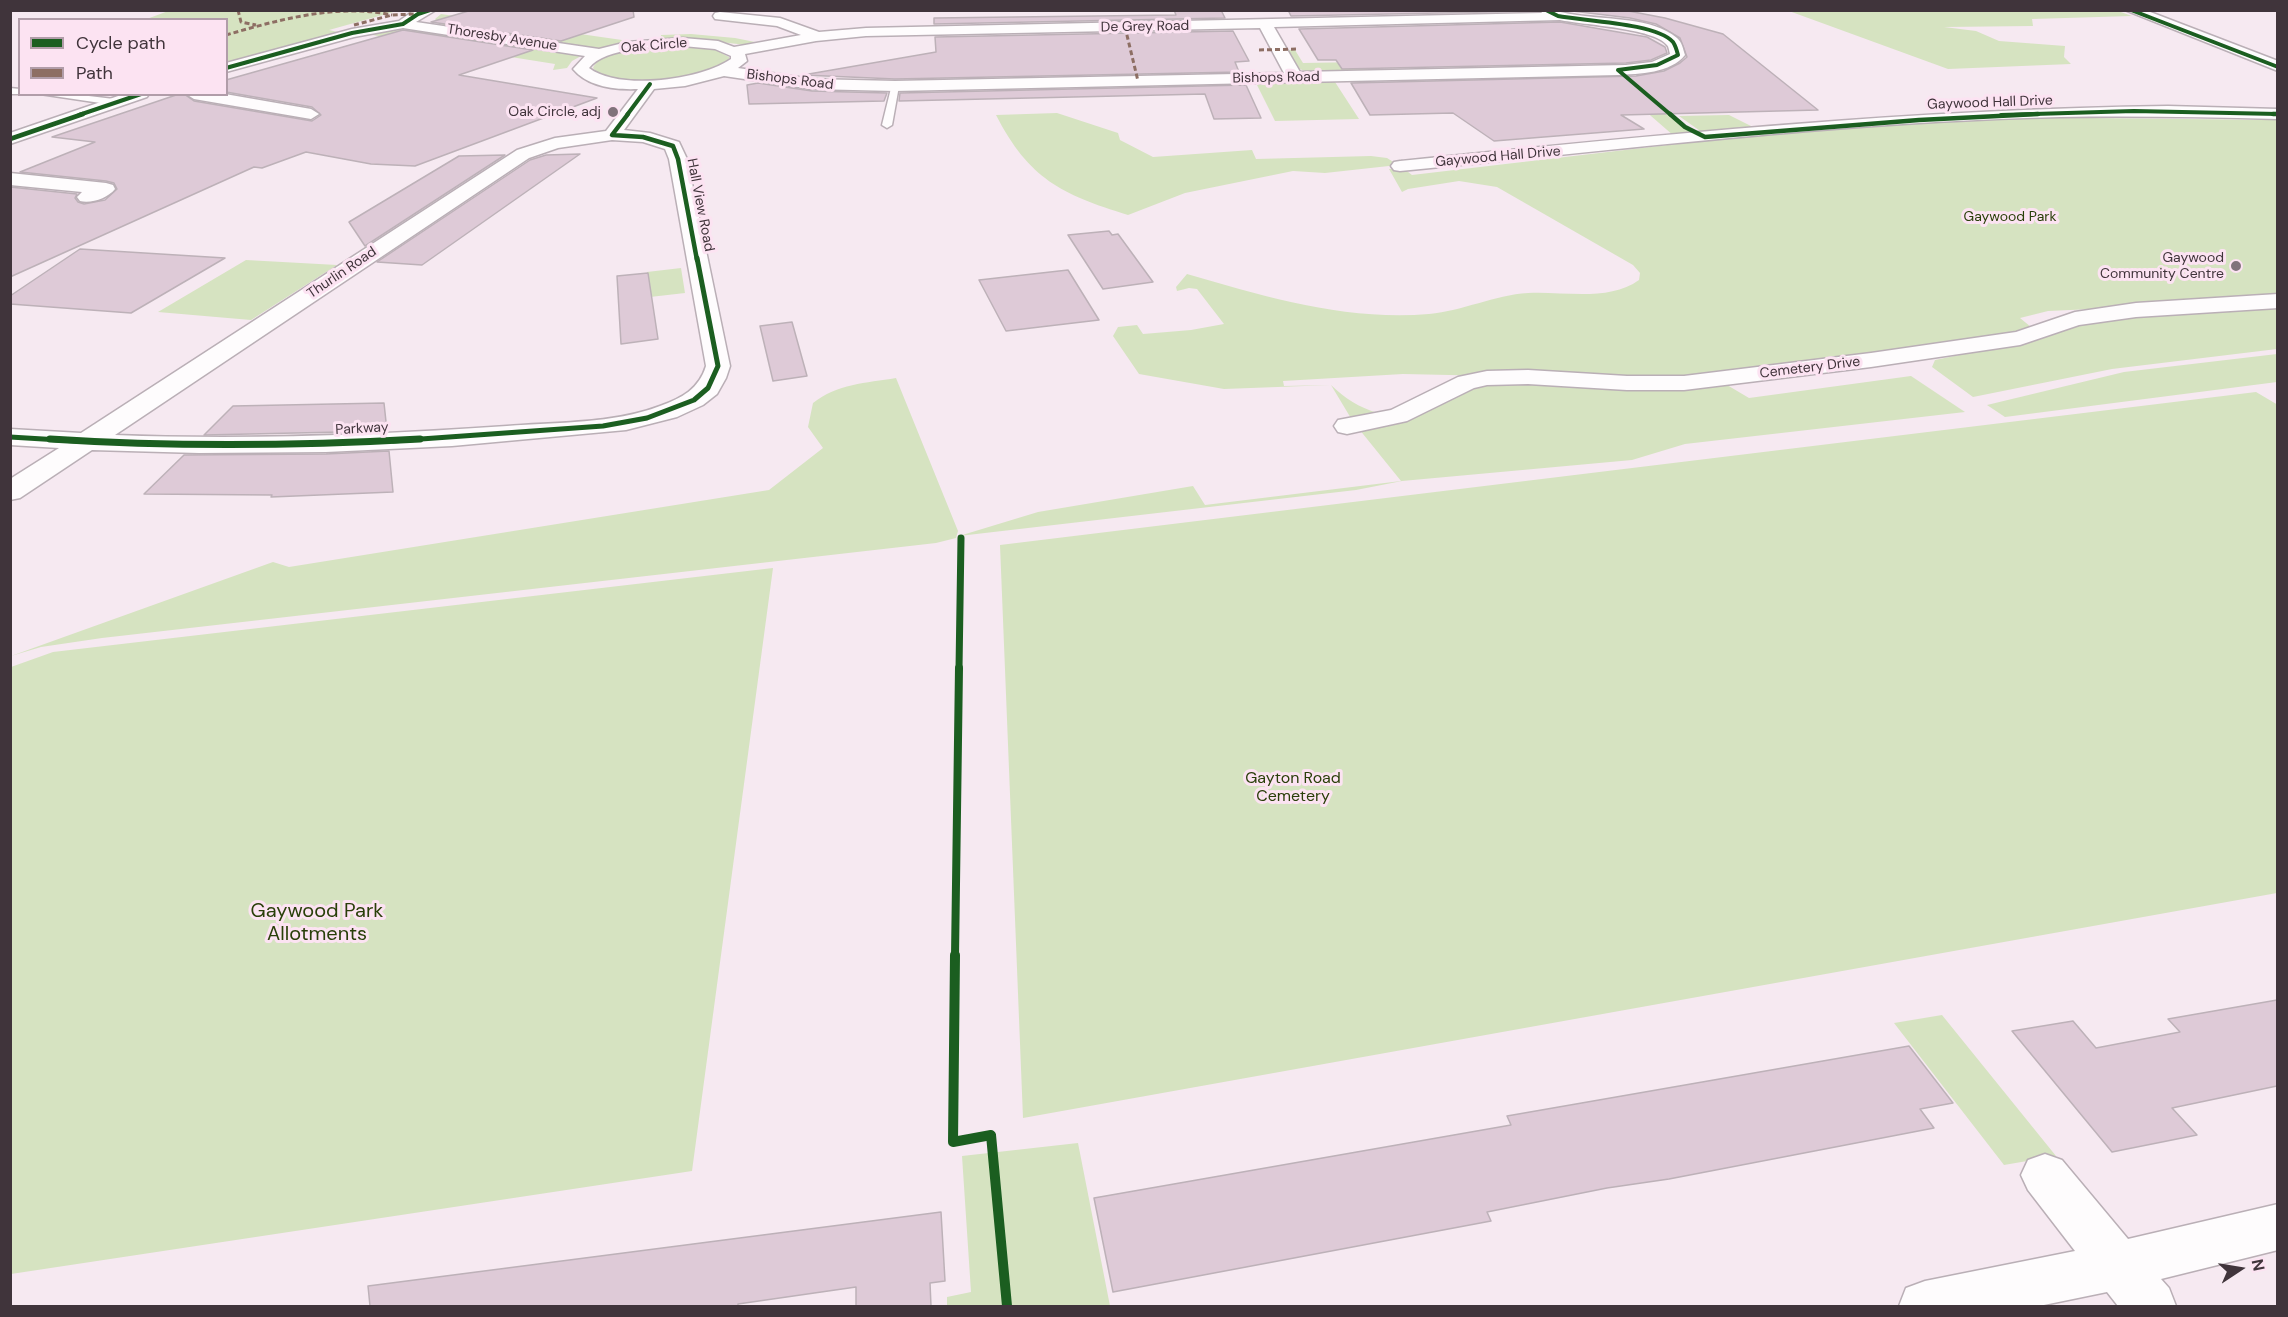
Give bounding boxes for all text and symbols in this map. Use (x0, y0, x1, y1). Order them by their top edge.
legend (18, 18, 228, 96)
street label: De Grey Road (1101, 18, 1189, 36)
street label: Thoresby Avenue (446, 21, 558, 55)
text: Cycle path (76, 31, 166, 55)
street label: Oak Circle (620, 35, 688, 57)
text: Path (76, 61, 113, 85)
street label: Bishops Road (746, 66, 834, 94)
street label: Bishops Road (1232, 69, 1320, 87)
street label: Gaywood Hall Drive (1927, 92, 2053, 114)
place label: Oak Circle, adj (508, 104, 601, 120)
marker: Oak Circle, adj (606, 105, 620, 119)
street label: Gaywood Hall Drive (1435, 143, 1561, 171)
street label: Hall View Road (683, 157, 717, 253)
park label: Gaywood Park (1964, 209, 2056, 225)
street label: Thurlin Road (304, 244, 380, 302)
place label: Gaywood Community Centre (2100, 250, 2224, 282)
marker: Gaywood Community Centre (2229, 259, 2243, 273)
street label: Cemetery Drive (1759, 353, 1861, 383)
street label: Parkway (335, 419, 389, 439)
park label: Gayton Road Cemetery (1245, 769, 1341, 807)
park label: Gaywood Park Allotments (251, 900, 383, 947)
north arrow (2210, 1239, 2270, 1299)
text: N (2247, 1257, 2270, 1273)

